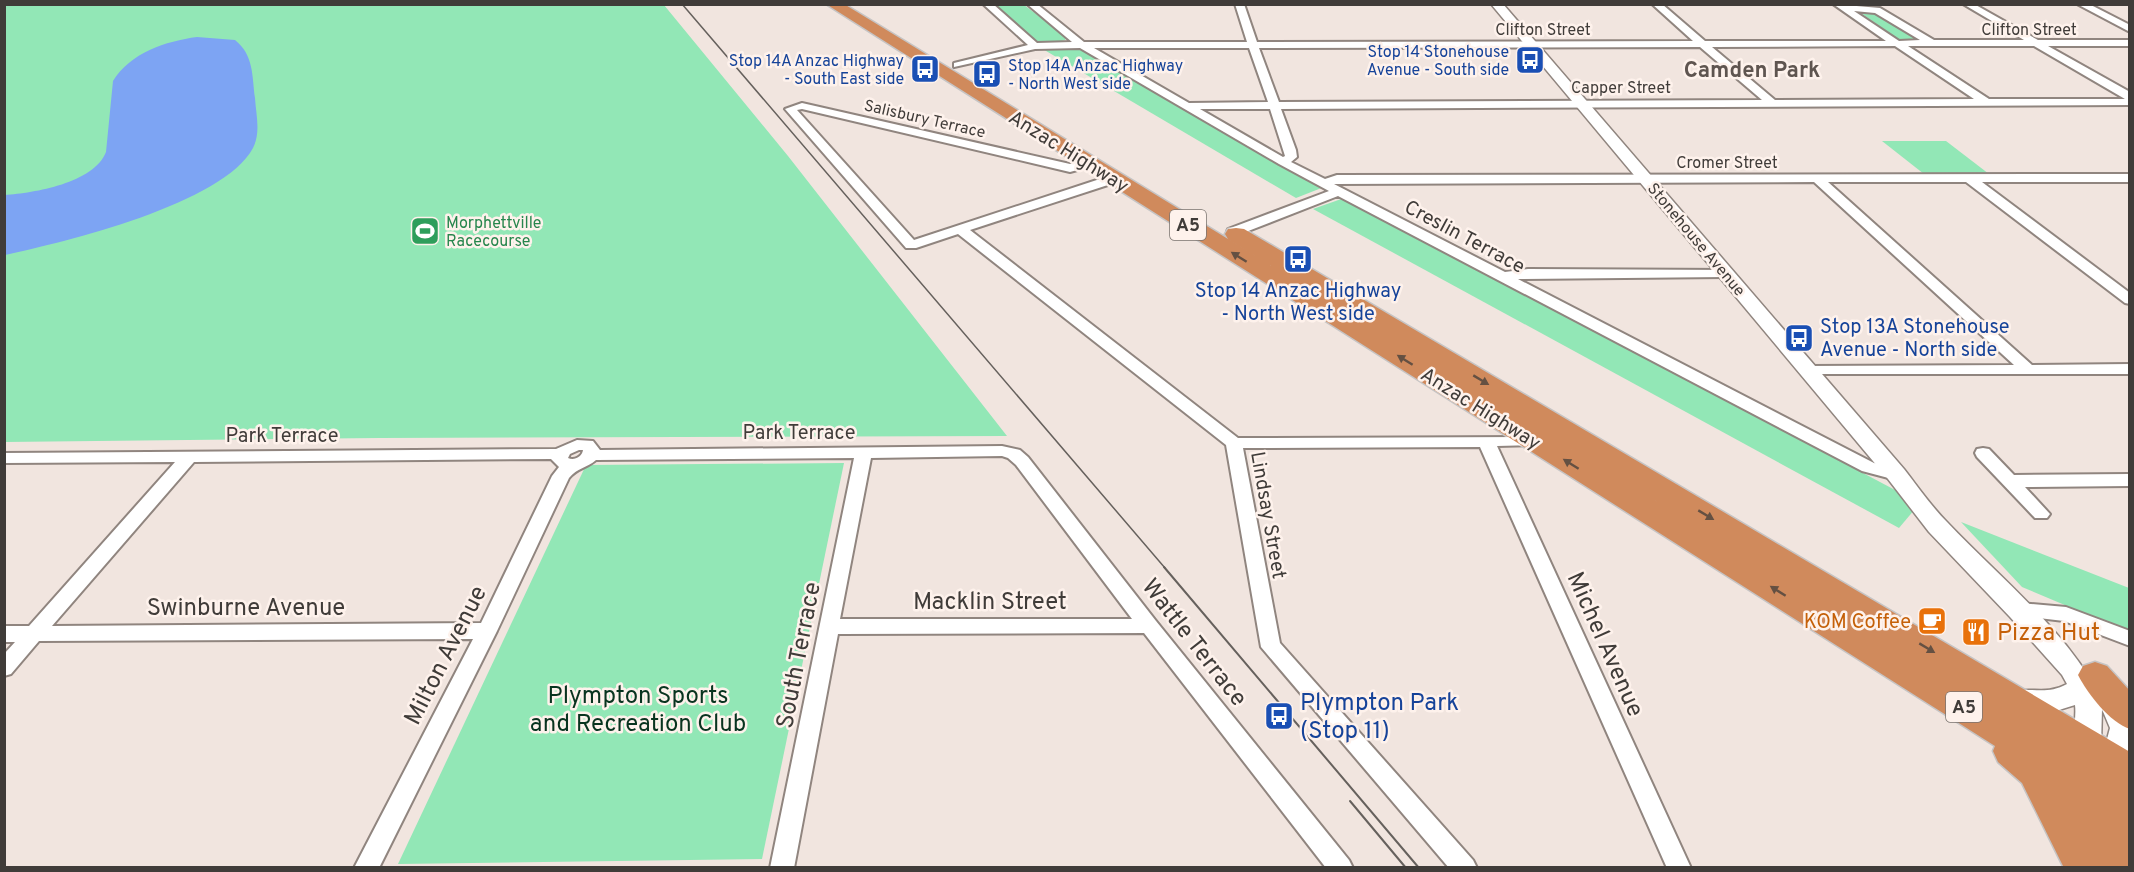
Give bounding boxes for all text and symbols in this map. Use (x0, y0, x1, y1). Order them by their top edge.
street label: Clifton Street (1495, 21, 1591, 41)
street label: Clifton Street (1981, 21, 2077, 41)
place label: Stop 14 Stonehouse Avenue - South side (1367, 43, 1509, 81)
bus stop icon: Stop 14 Stonehouse Avenue - South side (1514, 44, 1546, 76)
place label: Stop 14A Anzac Highway - South East side (729, 52, 904, 90)
bus stop icon: Stop 14A Anzac Highway - South East side (909, 53, 941, 85)
place label: Stop 14A Anzac Highway - North West side (1008, 57, 1183, 95)
bus stop icon: Stop 14A Anzac Highway - North West side (971, 58, 1003, 90)
district label: Camden Park (1684, 58, 1820, 85)
street label: Capper Street (1571, 79, 1671, 99)
street label: Salisbury Terrace (862, 96, 987, 144)
street label: Anzac Highway (1003, 105, 1133, 200)
street label: Cromer Street (1676, 154, 1778, 174)
street label: Stonehouse Avenue (1642, 180, 1749, 301)
street label: Creslin Terrace (1399, 195, 1529, 281)
road number: A5 (1170, 210, 1206, 240)
place label: Morphettville Racecourse (446, 214, 541, 252)
sports icon: Morphettville Racecourse (409, 215, 441, 247)
bus stop icon: Stop 14 Anzac Highway - North West side (1282, 243, 1314, 275)
one-way arrow (1231, 252, 1247, 263)
place label: Stop 14 Anzac Highway - North West side (1195, 279, 1401, 328)
place label: Stop 13A Stonehouse Avenue - North side (1820, 315, 2009, 364)
bus stop icon: Stop 13A Stonehouse Avenue - North side (1783, 322, 1815, 354)
one-way arrow (1396, 355, 1413, 366)
street label: Anzac Highway (1415, 362, 1545, 457)
one-way arrow (1473, 375, 1489, 386)
street label: Park Terrace (743, 421, 855, 447)
street label: Park Terrace (226, 424, 338, 450)
street label: Lindsay Street (1243, 450, 1291, 581)
one-way arrow (1563, 459, 1579, 470)
one-way arrow (1698, 510, 1715, 520)
street label: Michel Avenue (1559, 568, 1649, 722)
street label: Wattle Terrace (1134, 573, 1253, 713)
street label: South Terrace (771, 579, 829, 731)
street label: Milton Avenue (399, 581, 495, 731)
one-way arrow (1770, 585, 1786, 596)
street label: Macklin Street (913, 588, 1067, 618)
street label: Swinburne Avenue (147, 594, 345, 624)
cafe icon: KOM Coffee (1916, 605, 1948, 637)
place label: KOM Coffee (1804, 610, 1911, 636)
restaurant icon: Pizza Hut (1960, 616, 1992, 648)
place label: Pizza Hut (1997, 619, 2100, 649)
one-way arrow (1919, 642, 1935, 653)
park label: Plympton Sports and Recreation Club (530, 682, 746, 740)
place label: Plympton Park (Stop 11) (1300, 689, 1459, 747)
road number: A5 (1946, 692, 1982, 722)
bus stop icon: Plympton Park (Stop 11) (1263, 700, 1295, 732)

